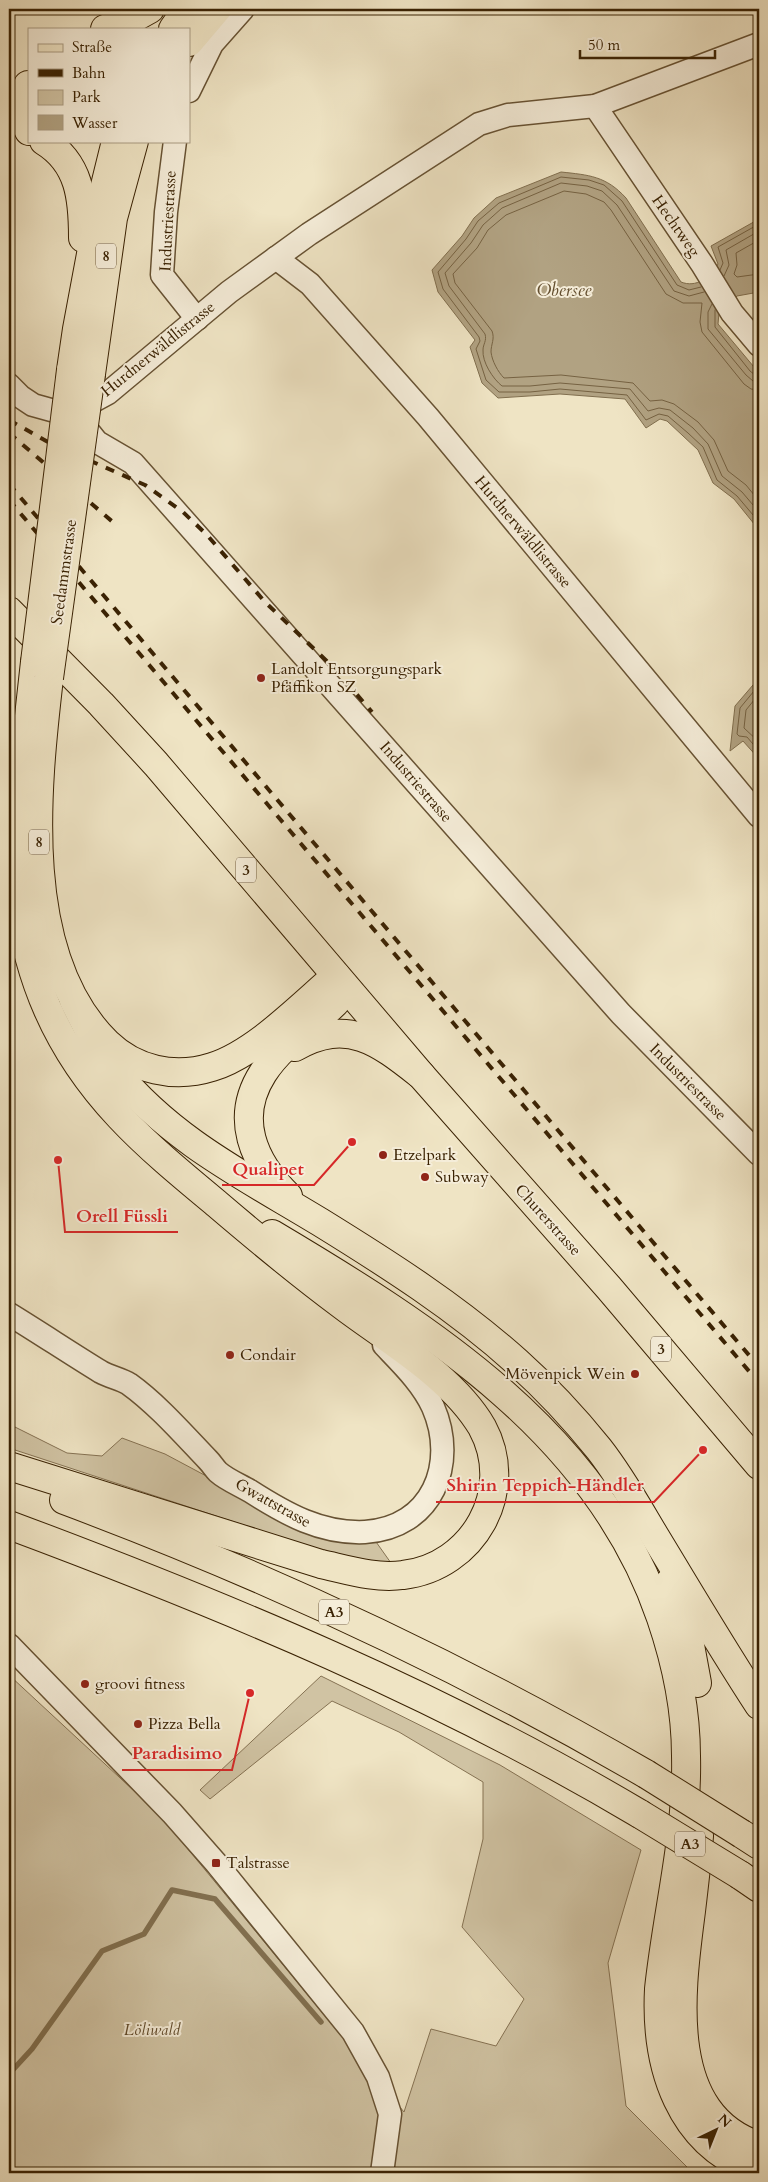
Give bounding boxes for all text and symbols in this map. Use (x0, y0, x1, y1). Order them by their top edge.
legend (28, 28, 190, 142)
scale bar (580, 28, 716, 60)
text: 50 m (588, 35, 620, 55)
text: Straße (72, 37, 112, 57)
text: Bahn (72, 63, 106, 83)
text: Park (72, 87, 101, 107)
text: Wasser (71, 113, 118, 133)
street label: Industriestrasse (154, 170, 182, 272)
street label: Hechtweg (647, 191, 705, 261)
road number: 8 (96, 244, 116, 268)
water label: Obersee (536, 278, 593, 303)
street label: Hurdnerwäldlistrasse (96, 296, 220, 402)
street label: Hurdnerwäldlistrasse (469, 471, 577, 593)
street label: Seedammstrasse (46, 518, 82, 626)
place label: Landolt Entsorgungspark Pfäffikon SZ (271, 658, 443, 698)
marker: Landolt Entsorgungspark Pfäffikon SZ (255, 672, 267, 684)
street label: Industriestrasse (375, 737, 457, 827)
road number: 8 (29, 830, 49, 854)
road number: 3 (236, 858, 256, 882)
street label: Industriestrasse (645, 1039, 731, 1125)
place label: Etzelpark (393, 1144, 457, 1166)
marker: Etzelpark (377, 1149, 389, 1161)
callout: Qualipet (222, 1152, 314, 1185)
text: Qualipet (232, 1157, 304, 1182)
place label: Subway (435, 1166, 489, 1188)
marker: Subway (419, 1171, 431, 1183)
street label: Churerstrasse (510, 1179, 586, 1261)
callout: Orell Füssli (65, 1199, 178, 1232)
text: Orell Füssli (76, 1204, 168, 1229)
road number: 3 (651, 1336, 671, 1362)
place label: Condair (240, 1344, 296, 1366)
marker: Condair (224, 1349, 236, 1361)
place label: Mövenpick Wein (505, 1363, 625, 1385)
marker: Mövenpick Wein (629, 1368, 641, 1380)
callout: Shirin Teppich-Händler (436, 1469, 654, 1502)
street label: Gwattstrasse (231, 1473, 315, 1533)
text: Shirin Teppich-Händler (446, 1473, 644, 1498)
road number: A3 (319, 1600, 349, 1624)
place label: groovi fitness (95, 1673, 185, 1695)
marker: groovi fitness (79, 1678, 91, 1690)
place label: Pizza Bella (148, 1713, 221, 1735)
marker: Pizza Bella (132, 1718, 144, 1730)
callout: Paradisimo (122, 1737, 232, 1770)
text: Paradisimo (132, 1741, 222, 1766)
road number: A3 (675, 1832, 705, 1856)
place label: Talstrasse (226, 1852, 290, 1874)
marker: Talstrasse (210, 1857, 222, 1869)
park label: Löliwald (124, 2019, 182, 2041)
north arrow (690, 2104, 740, 2154)
text: N (714, 2110, 735, 2132)

